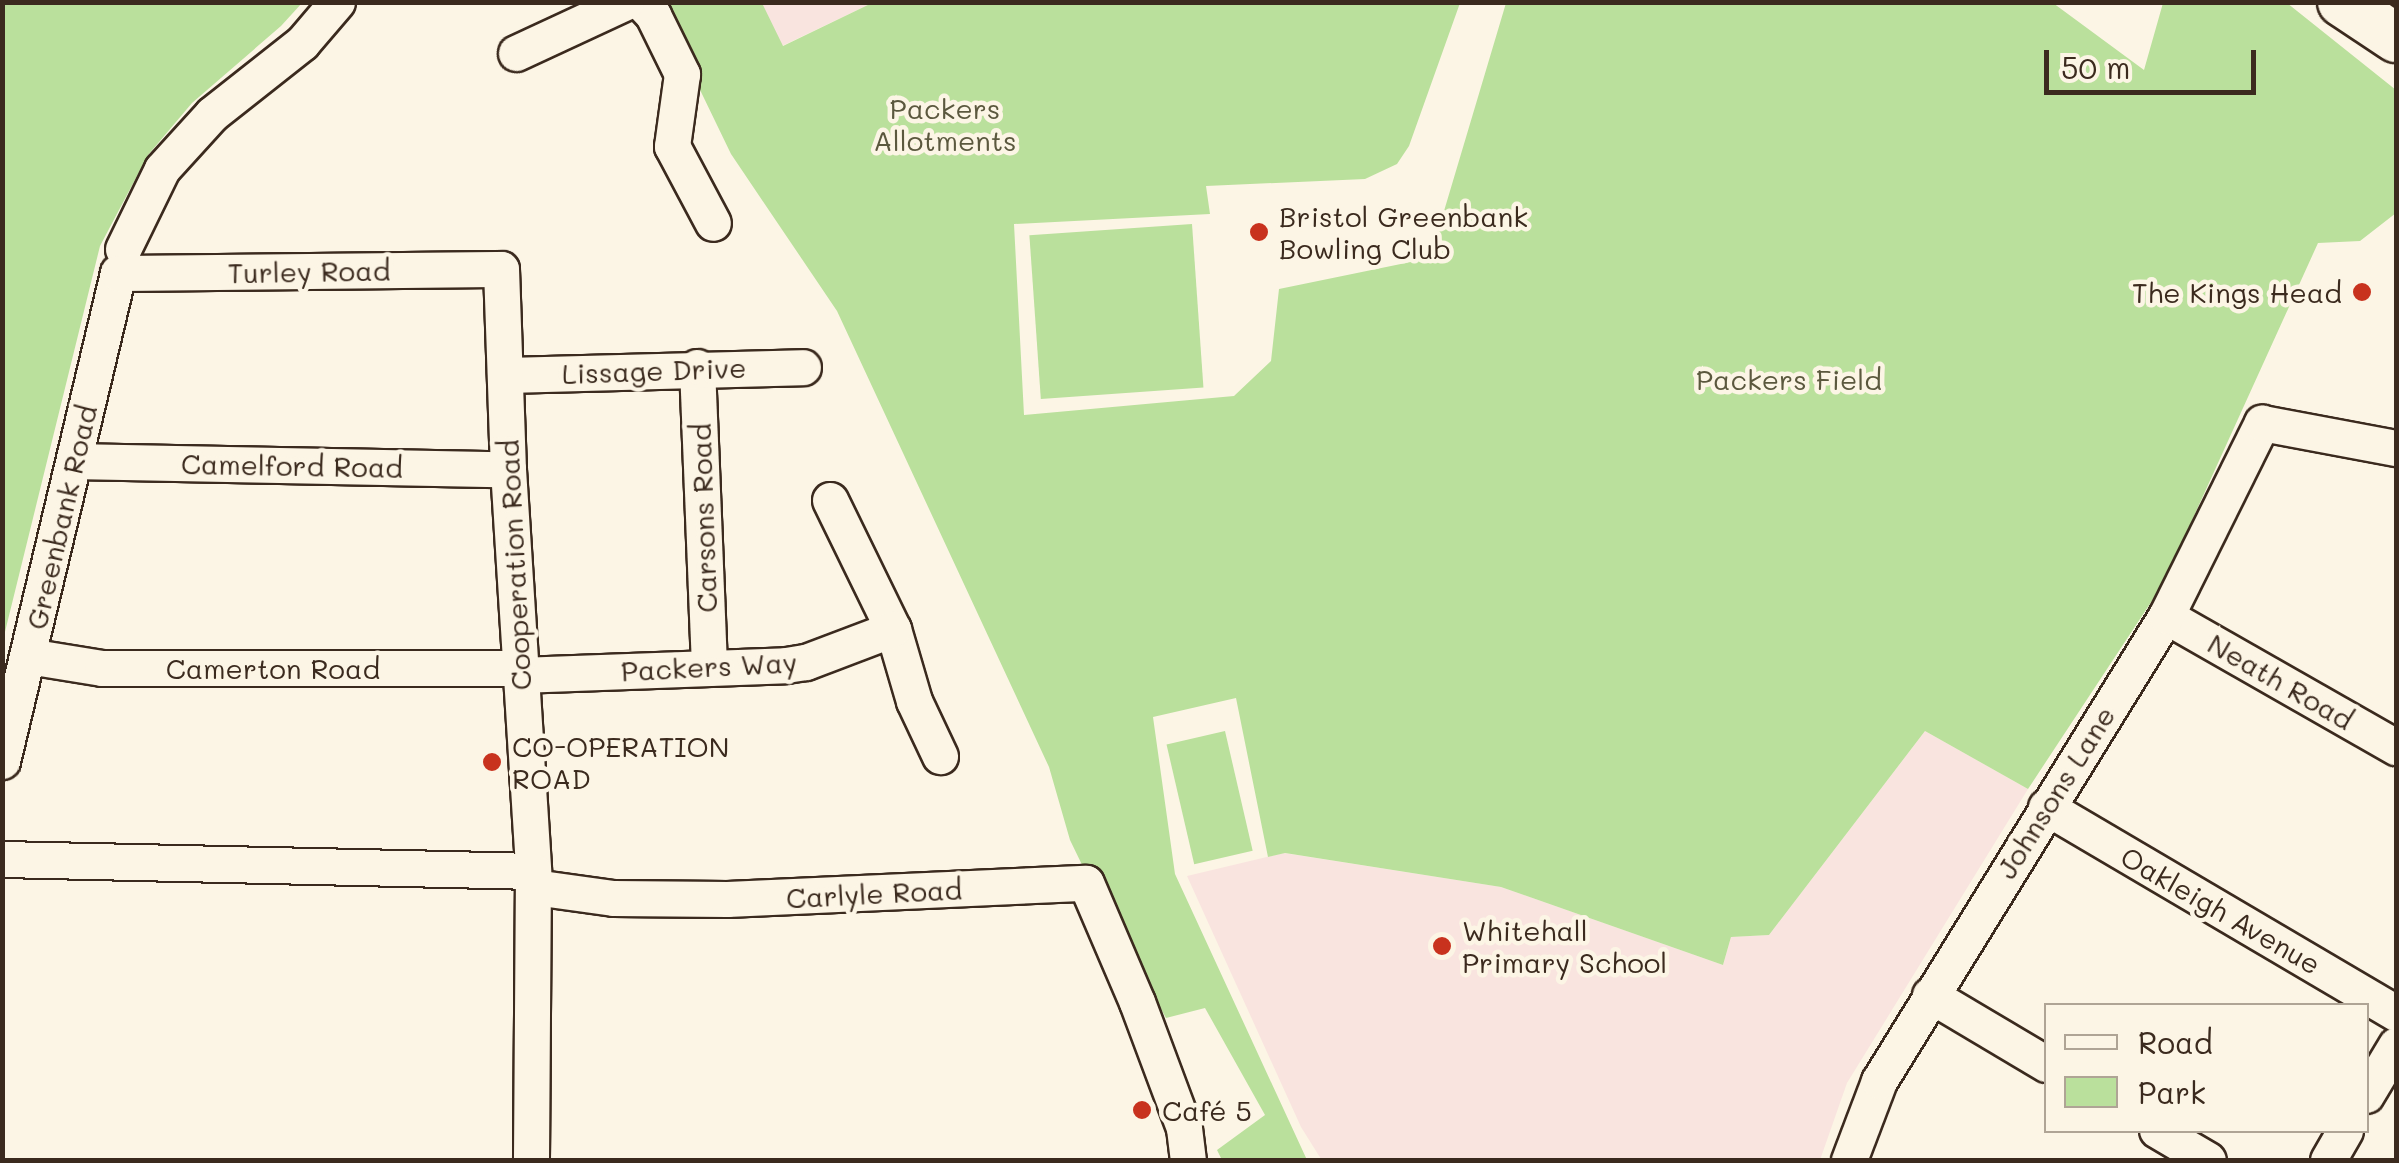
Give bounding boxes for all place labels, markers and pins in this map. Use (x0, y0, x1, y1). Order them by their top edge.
place label: Bristol Greenbank Bowling Club (1279, 199, 1528, 265)
marker: Bristol Greenbank Bowling Club (1248, 221, 1270, 243)
place label: The Kings Head (2132, 275, 2342, 309)
marker: The Kings Head (2351, 281, 2373, 303)
place label: CO-OPERATION ROAD (512, 729, 729, 795)
marker: CO-OPERATION ROAD (481, 751, 503, 773)
place label: Whitehall Primary School (1462, 913, 1667, 979)
marker: Whitehall Primary School (1431, 935, 1453, 957)
place label: Café 5 (1162, 1093, 1252, 1127)
marker: Café 5 (1131, 1099, 1153, 1121)

